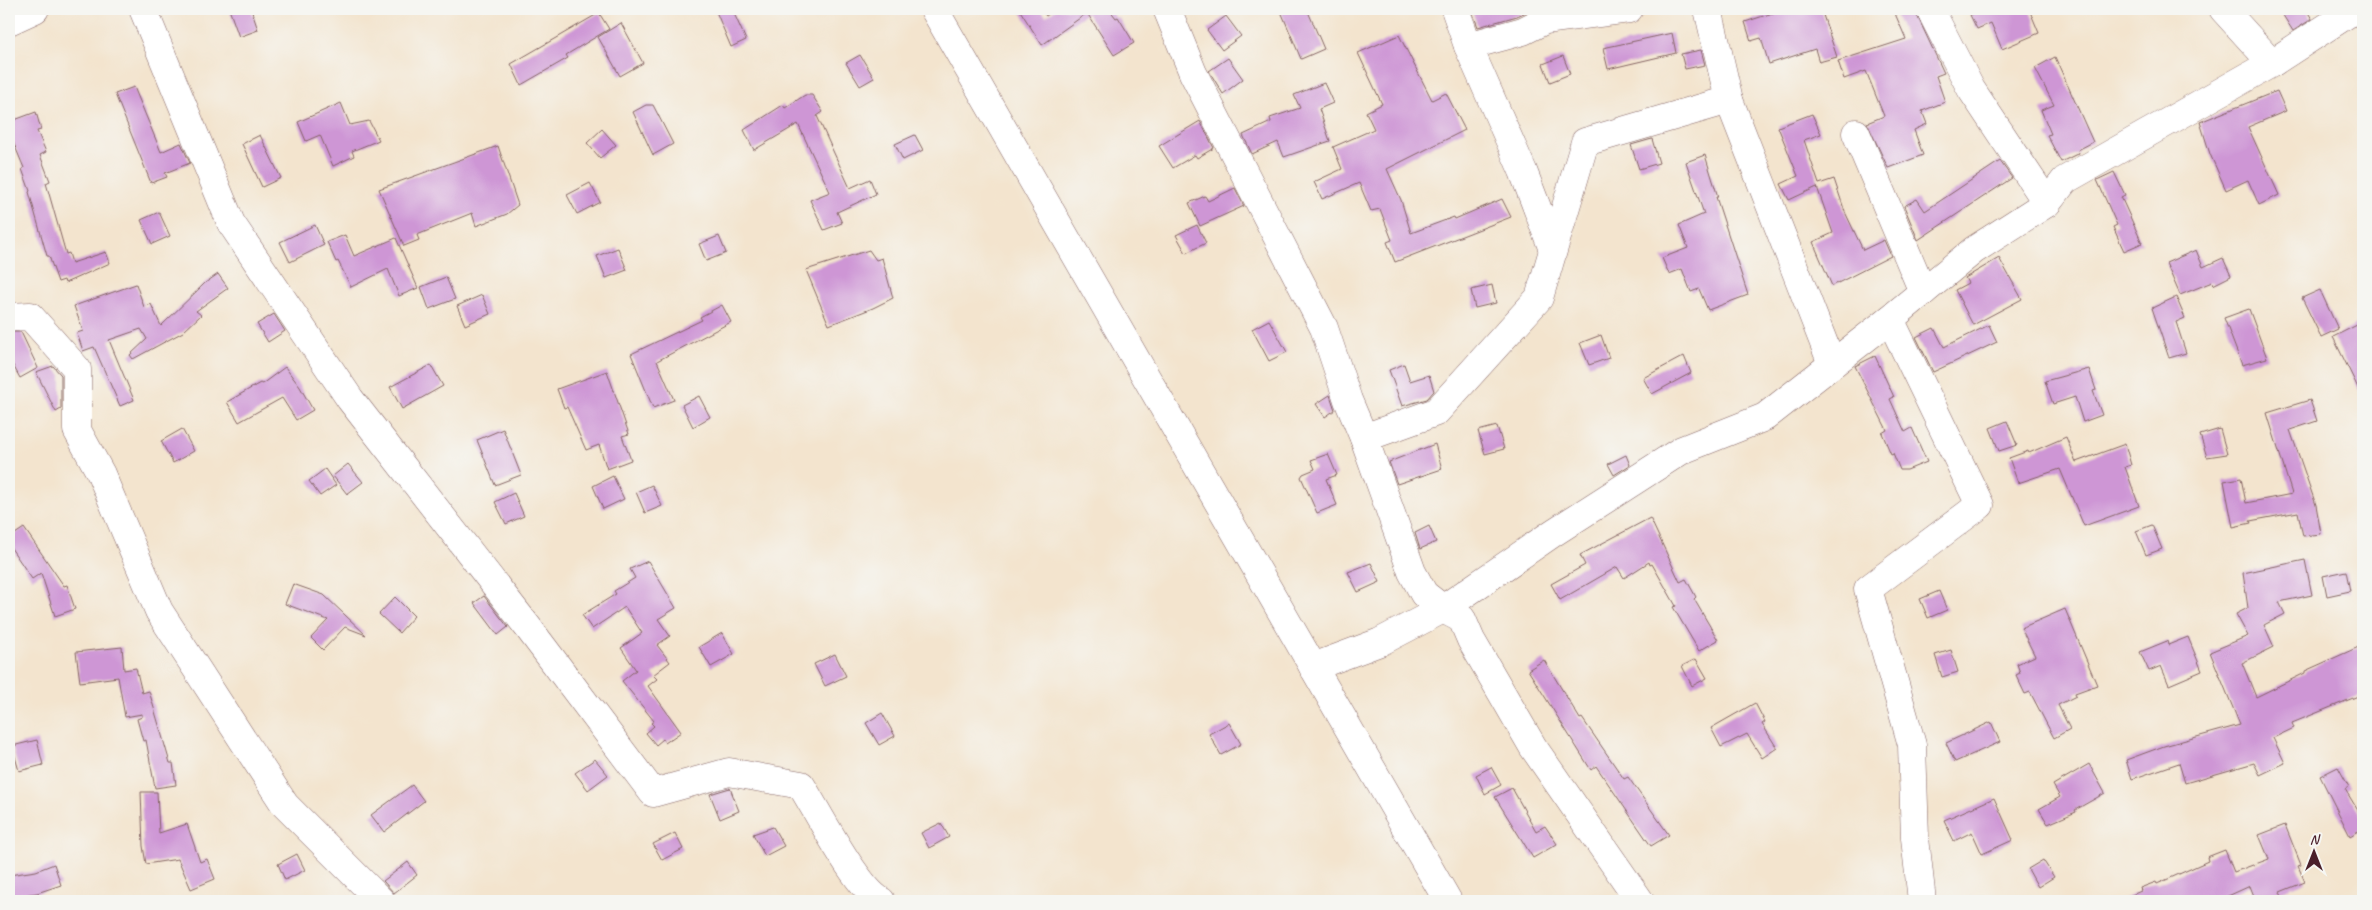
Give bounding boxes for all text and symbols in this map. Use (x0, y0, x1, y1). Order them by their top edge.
north arrow (2290, 828, 2340, 878)
text: N (2310, 831, 2321, 848)

